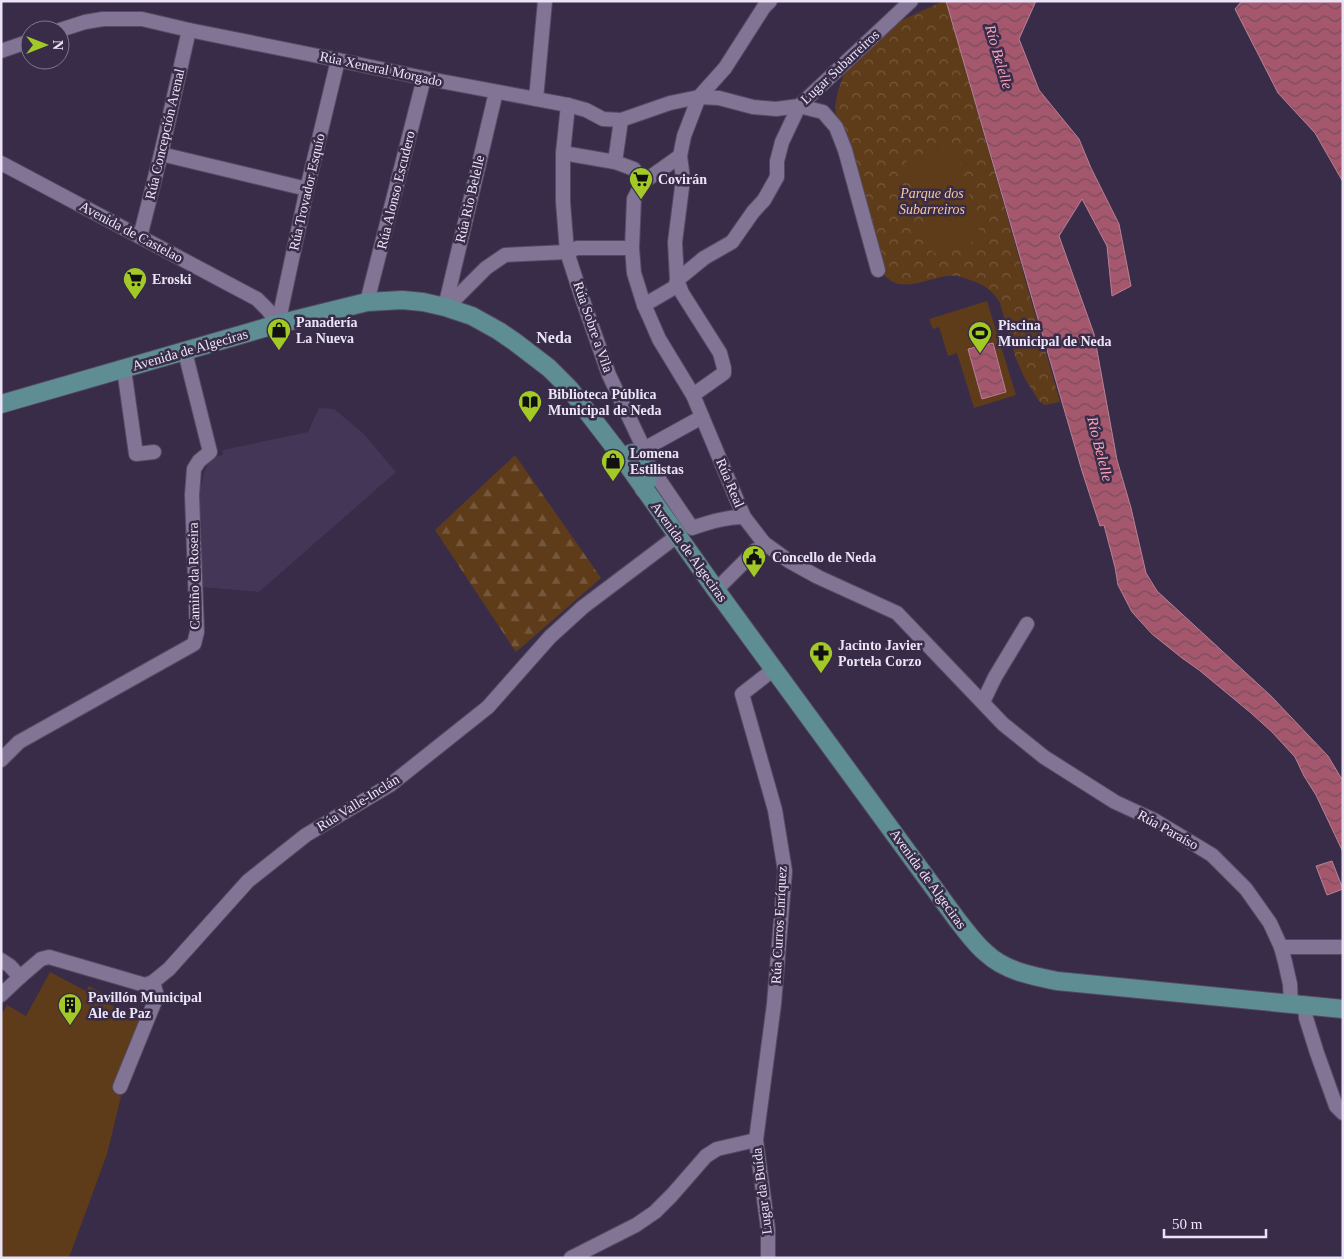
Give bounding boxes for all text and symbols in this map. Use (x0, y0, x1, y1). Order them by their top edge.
north arrow (20, 20, 70, 70)
water label: Río Belelle (982, 22, 1016, 91)
street label: Lugar Subarreiros (798, 27, 882, 107)
text: N (50, 40, 65, 50)
street label: Rúa Xeneral Morgado (318, 49, 444, 89)
street label: Rúa Concepción Arenal (143, 67, 187, 201)
street label: Rúa Alonso Escudero (374, 129, 418, 251)
street label: Rúa Trovador Esquío (286, 132, 328, 252)
street label: Rúa Rio Belelle (453, 154, 487, 244)
supermarket icon: Covirán (628, 166, 654, 200)
place label: Covirán (658, 172, 707, 187)
park label: Parque dos Subarreiros (899, 186, 965, 217)
street label: Avenida de Castelao (77, 198, 185, 266)
supermarket icon: Eroski (122, 266, 148, 300)
place label: Eroski (152, 272, 192, 287)
street label: Rúa Sobre a Vila (570, 280, 616, 375)
place label: Panadería La Nueva (296, 315, 357, 346)
shop icon: Panadería La Nueva (266, 317, 292, 351)
place label: Piscina Municipal de Neda (998, 318, 1112, 349)
sports icon: Piscina Municipal de Neda (967, 320, 993, 354)
street label: Avenida de Algeciras (131, 326, 249, 374)
district label: Neda (536, 329, 572, 346)
place label: Biblioteca Pública Municipal de Neda (548, 387, 662, 418)
library icon: Biblioteca Pública Municipal de Neda (517, 389, 543, 423)
water label: Río Belelle (1084, 414, 1116, 483)
place label: Lomena Estilistas (630, 446, 684, 477)
shop icon: Lomena Estilistas (600, 448, 626, 482)
street label: Rúa Real (713, 456, 747, 510)
street label: Avenida de Algeciras (648, 499, 730, 605)
street label: Camiño da Roseira (186, 521, 202, 630)
public building icon: Concello de Neda (741, 544, 767, 578)
place label: Concello de Neda (772, 550, 876, 565)
place label: Jacinto Javier Portela Corzo (838, 638, 922, 669)
pharmacy icon: Jacinto Javier Portela Corzo (808, 640, 834, 674)
street label: Rúa Valle-Inclán (314, 772, 402, 834)
street label: Rúa Paraíso (1135, 807, 1201, 853)
street label: Avenida de Algeciras (887, 826, 969, 932)
street label: Rúa Curros Enríquez (768, 866, 790, 984)
place label: Pavillón Municipal Ale de Paz (88, 990, 202, 1021)
building icon: Pavillón Municipal Ale de Paz (57, 992, 83, 1026)
street label: Lugar da Buída (749, 1146, 775, 1235)
scale bar (1164, 1206, 1266, 1238)
text: 50 m (1172, 1216, 1203, 1232)

